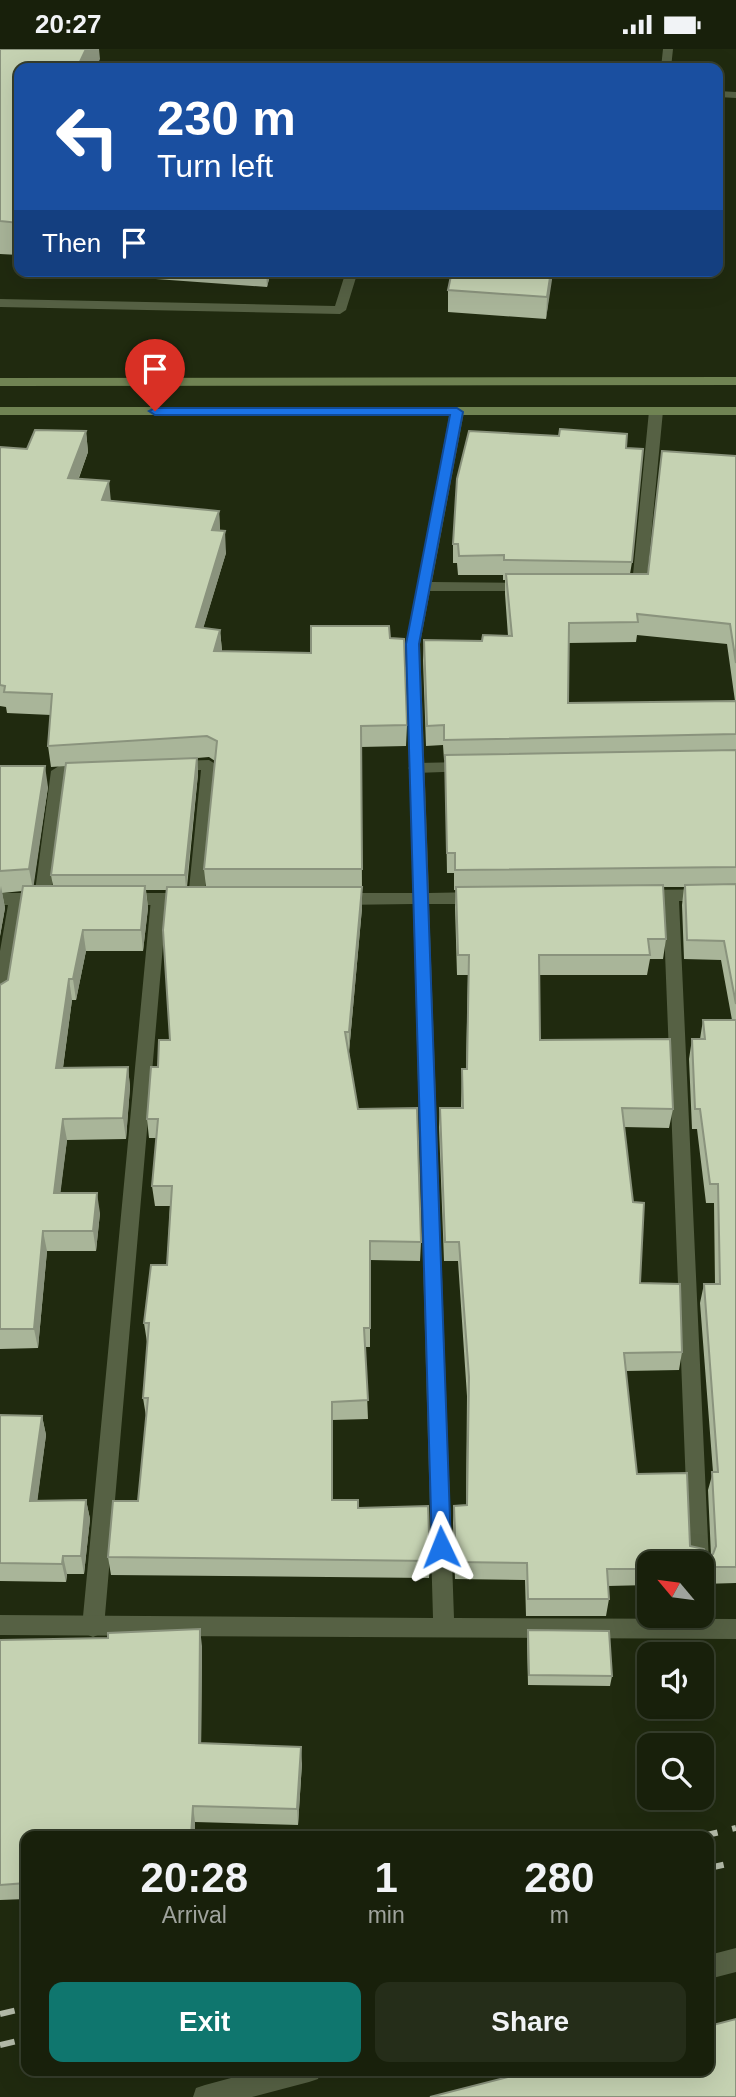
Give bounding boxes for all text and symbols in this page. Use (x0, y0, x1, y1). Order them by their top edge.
text: 20:27 (35, 9, 102, 39)
icon: left (42, 91, 133, 182)
text: 230 m (157, 91, 296, 145)
text: Turn left (157, 148, 273, 184)
icon: arrive (115, 224, 153, 262)
text: Then (42, 228, 101, 258)
pin (125, 339, 185, 411)
icon: arrive (136, 350, 174, 388)
position arrow (404, 1510, 478, 1584)
north arrow (637, 1551, 714, 1627)
map controls (637, 1551, 714, 1810)
button: sound (637, 1642, 714, 1719)
button: search (637, 1733, 714, 1810)
text: 20:28 (141, 1854, 248, 1901)
text: 1 (374, 1854, 398, 1901)
text: 280 (524, 1854, 594, 1901)
text: Arrival (162, 1902, 227, 1928)
text: min (368, 1902, 405, 1928)
text: m (550, 1902, 569, 1928)
button: Exit (49, 1982, 361, 2062)
button: Share (375, 1982, 686, 2062)

